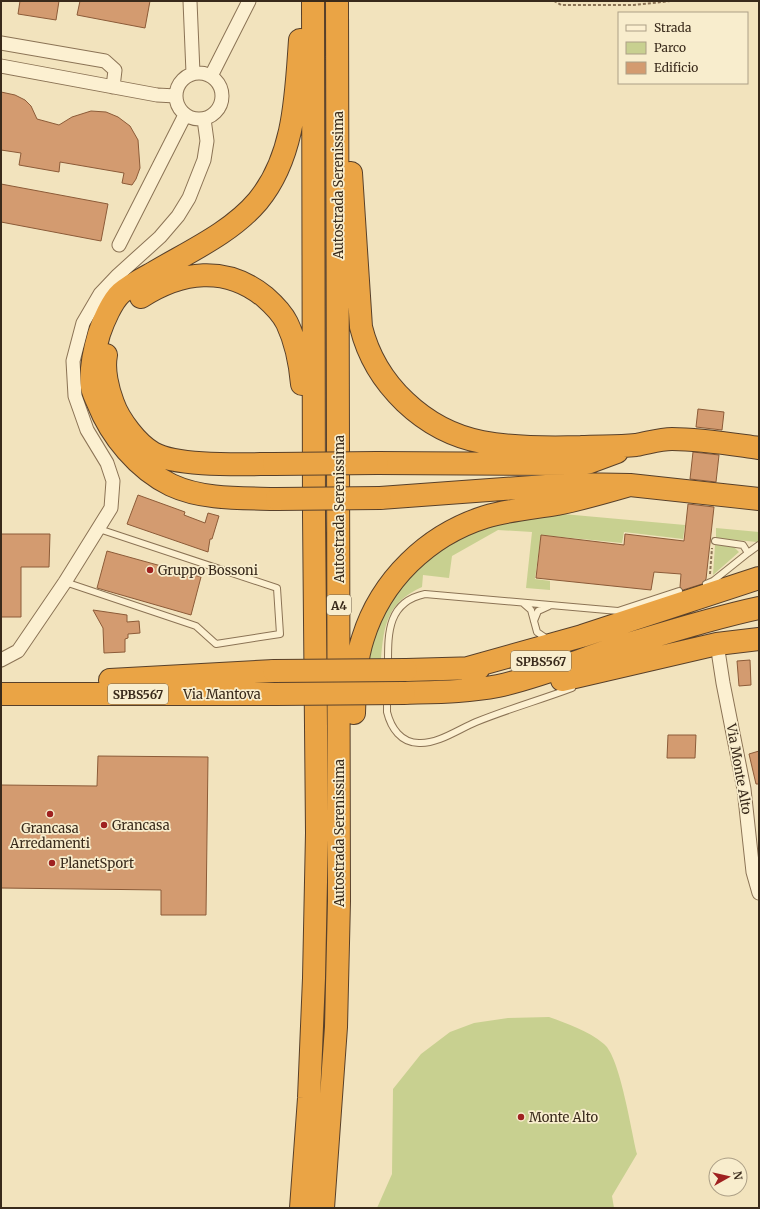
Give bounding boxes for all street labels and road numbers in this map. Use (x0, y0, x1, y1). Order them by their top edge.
street label: Autostrada Serenissima (330, 111, 347, 260)
street label: Autostrada Serenissima (331, 435, 348, 584)
road number: A4 (327, 595, 351, 615)
road number: SPBS567 (511, 651, 571, 671)
road number: SPBS567 (108, 684, 168, 704)
street label: Via Mantova (182, 686, 261, 703)
street label: Via Monte Alto (722, 721, 755, 816)
street label: Autostrada Serenissima (331, 759, 348, 908)

